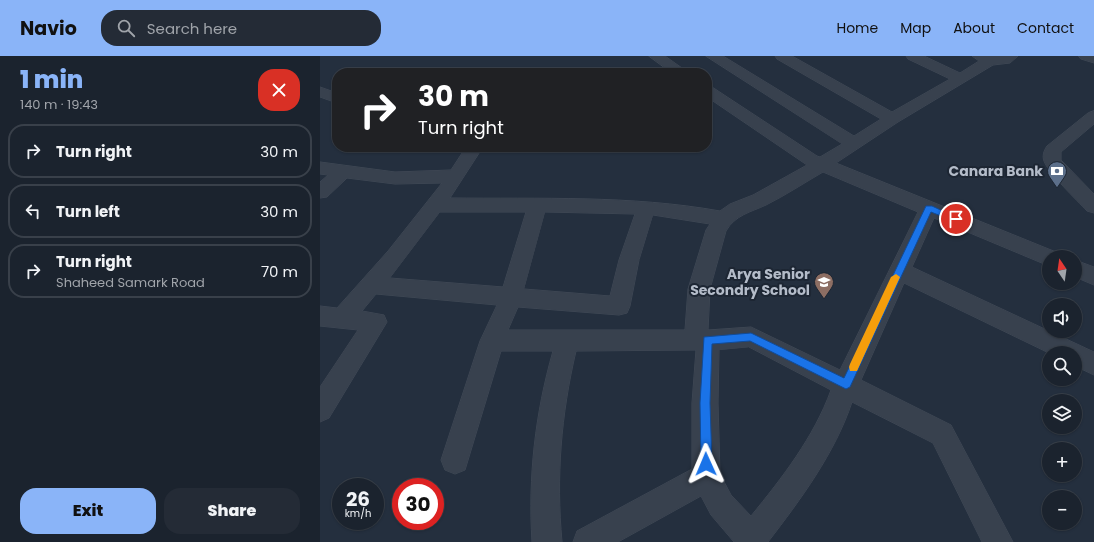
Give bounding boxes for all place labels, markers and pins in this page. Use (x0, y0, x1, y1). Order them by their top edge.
bank icon: Canara Bank (1046, 160, 1068, 188)
place label: Canara Bank (949, 161, 1043, 181)
pin (939, 202, 973, 236)
place label: Arya Senior Secondry School (690, 264, 810, 300)
school or university icon: Arya Senior Secondry School (813, 271, 835, 299)

